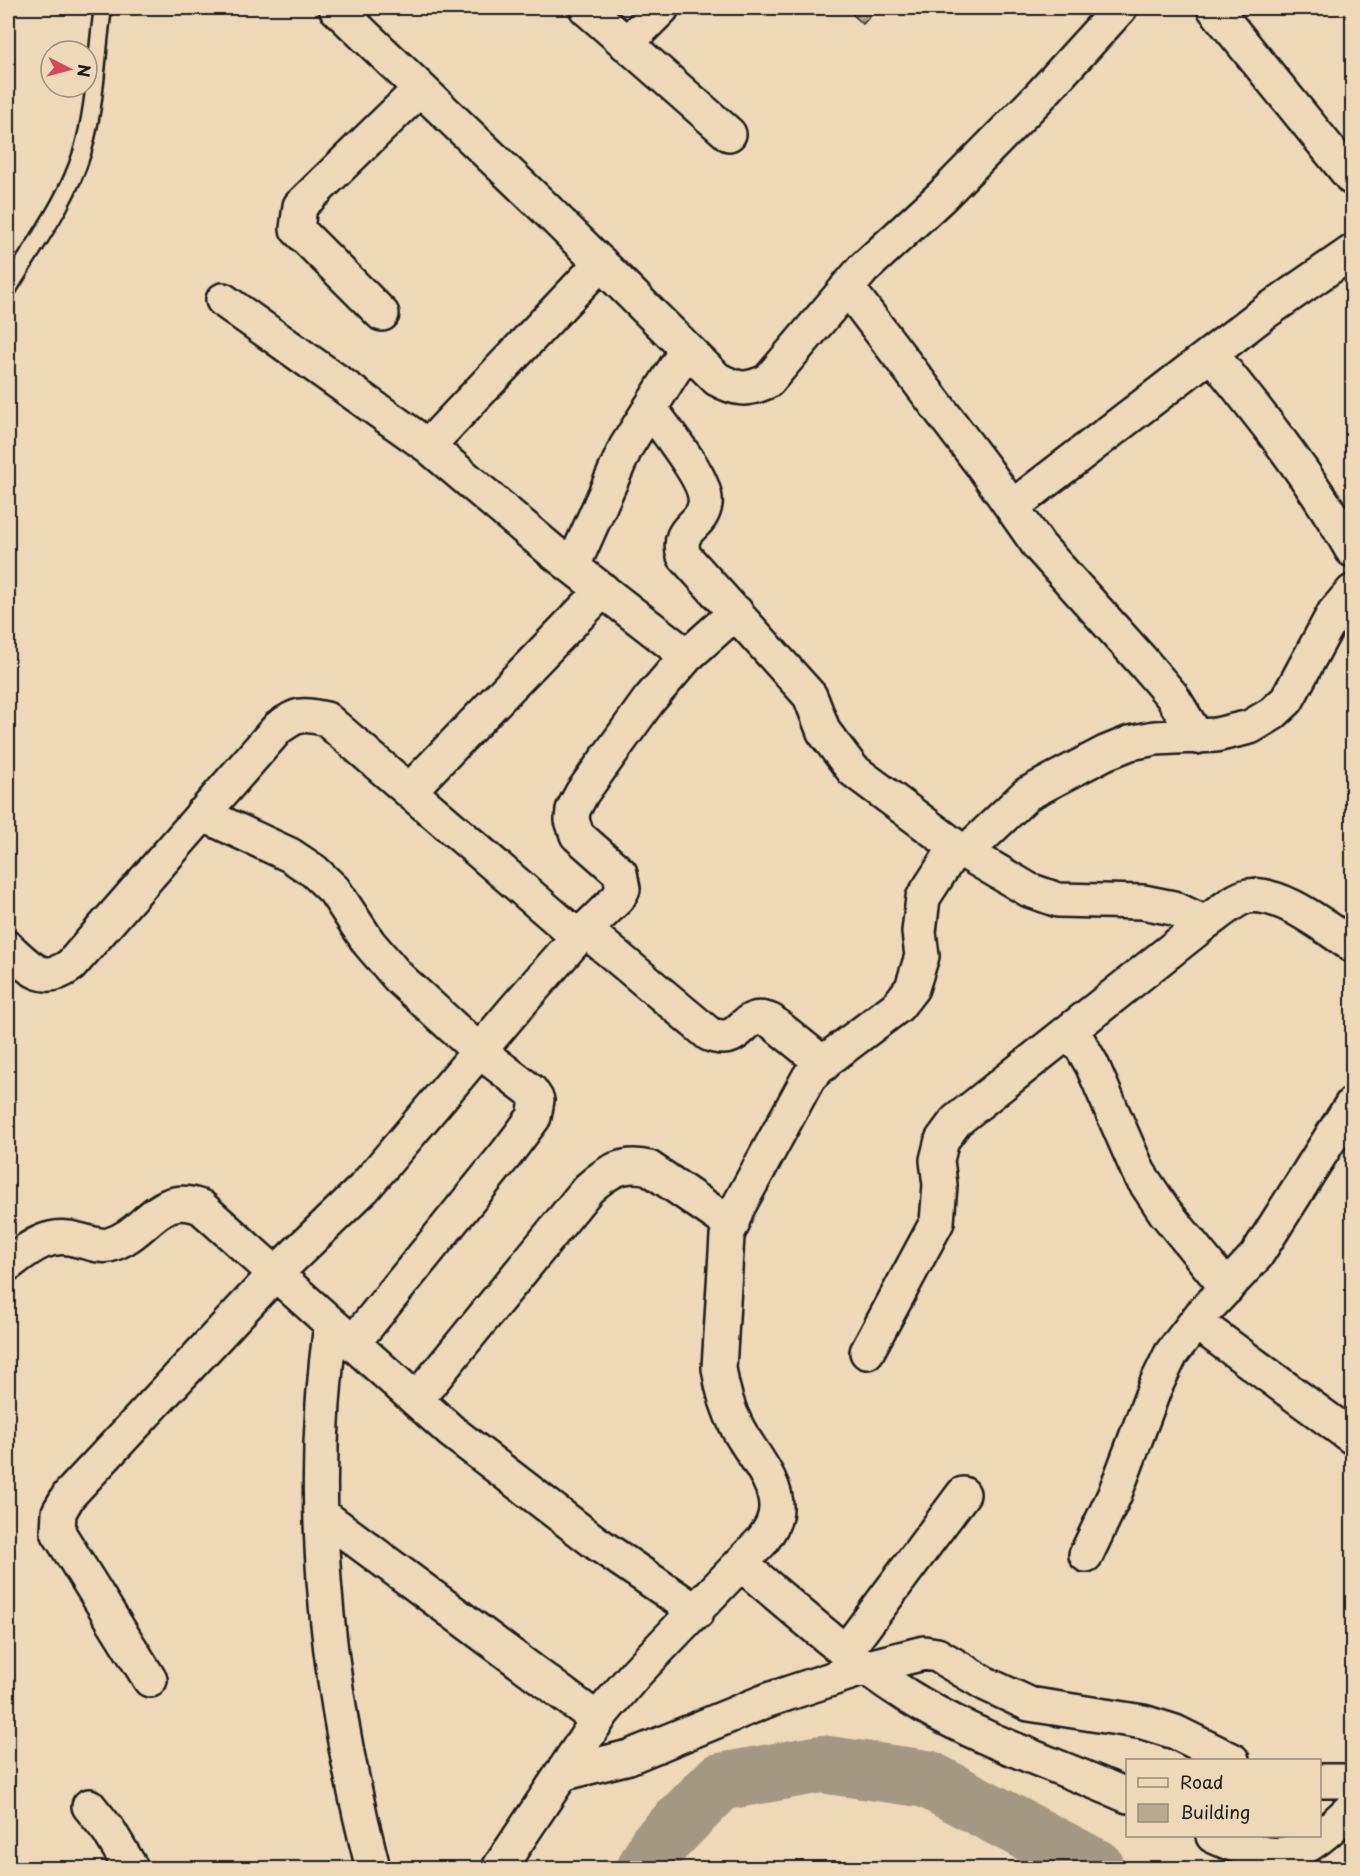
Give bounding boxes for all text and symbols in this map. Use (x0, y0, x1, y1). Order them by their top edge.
north arrow (39, 39, 99, 99)
text: N (72, 63, 98, 78)
legend (1126, 1759, 1321, 1837)
text: Road (1180, 1768, 1224, 1795)
text: Building (1180, 1798, 1250, 1825)

